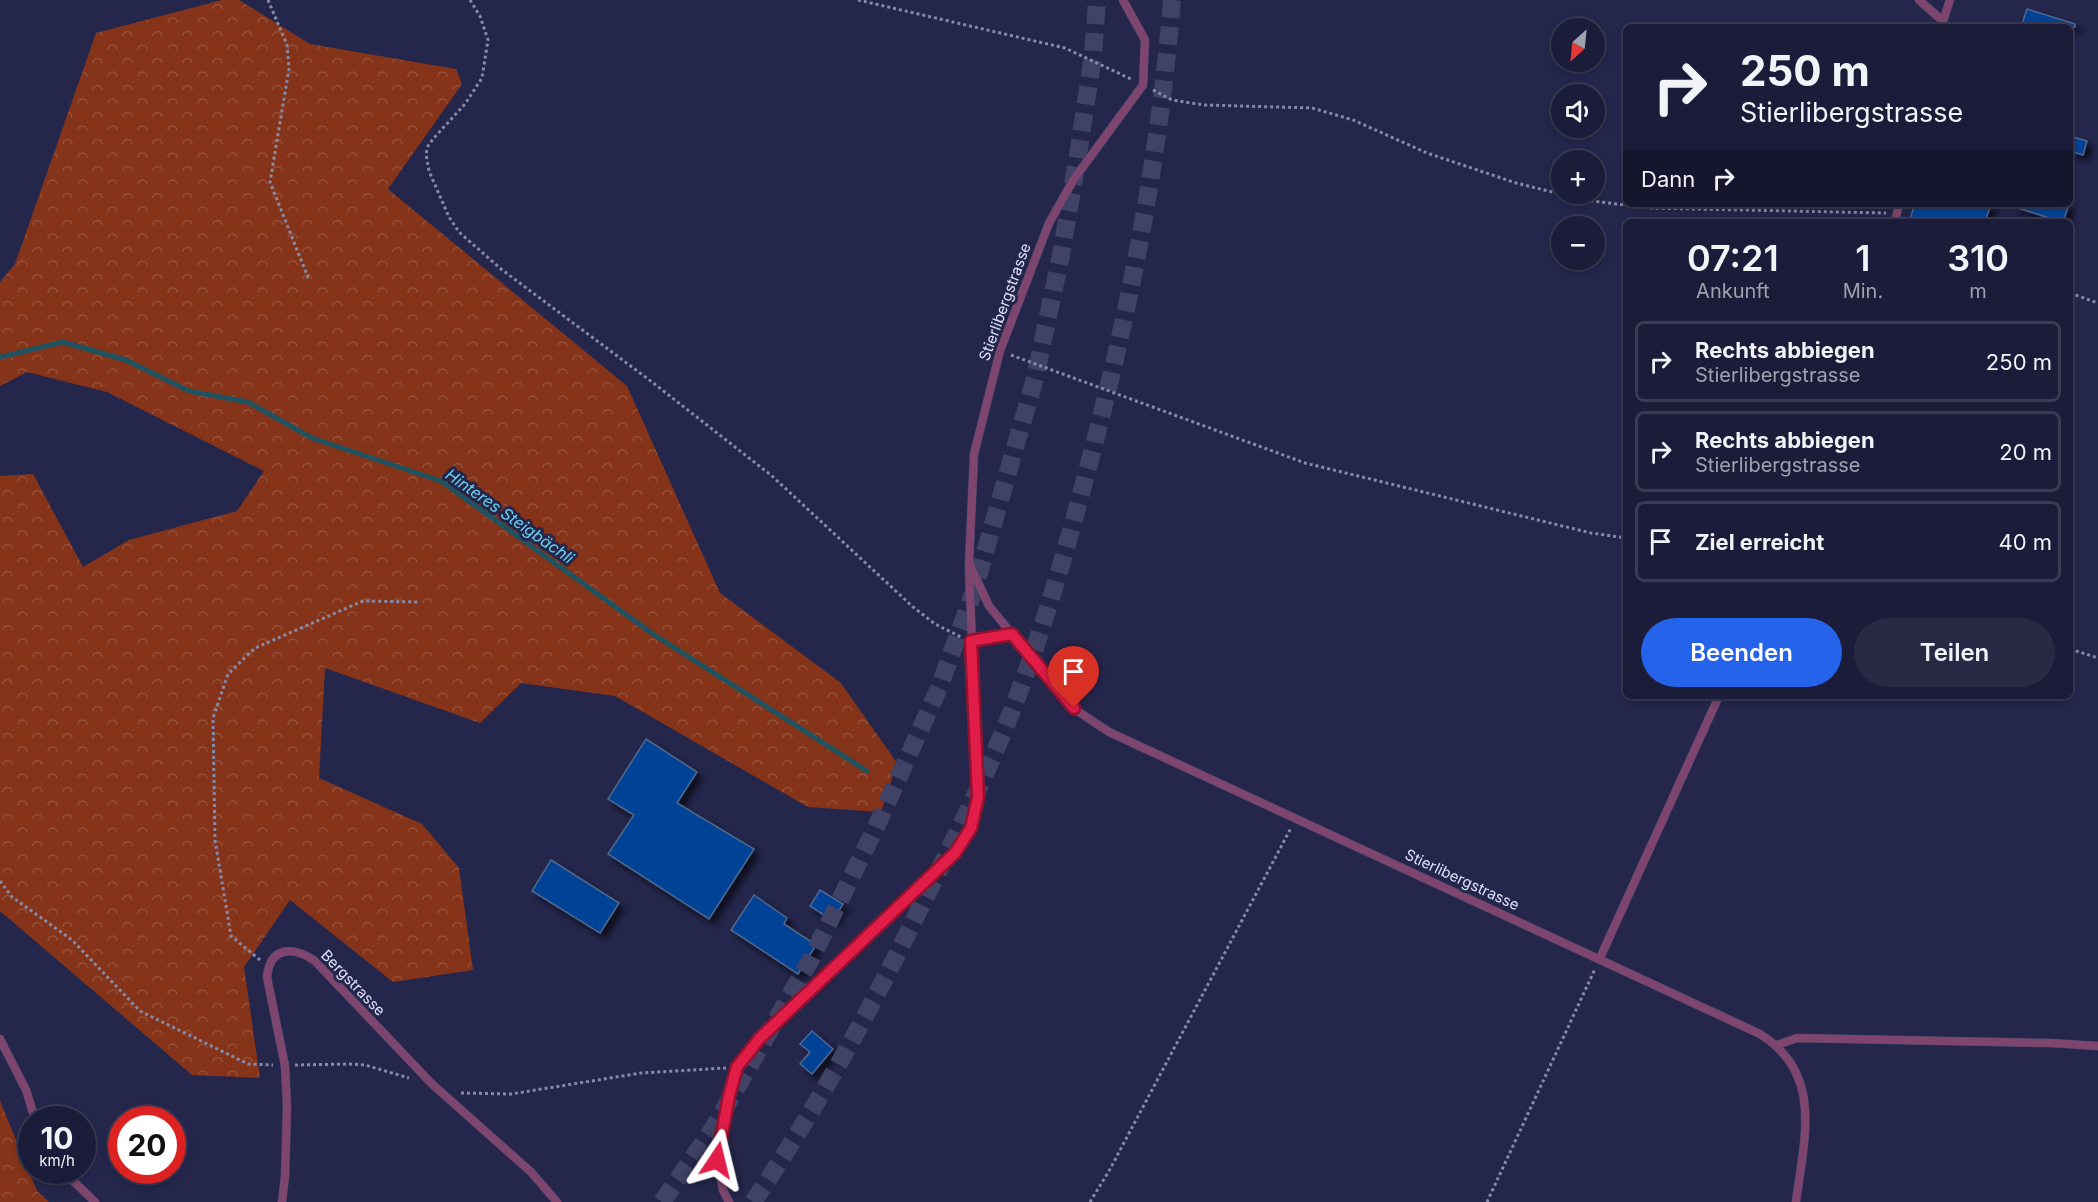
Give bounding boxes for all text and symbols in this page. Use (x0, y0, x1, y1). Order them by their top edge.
north arrow (1551, 18, 1605, 72)
map controls (1551, 18, 1605, 270)
text: 250 m (1740, 45, 1870, 96)
icon: right (1641, 48, 1719, 126)
button: sound (1551, 84, 1605, 138)
text: Stierlibergstrasse (1740, 96, 1963, 129)
button: + (1551, 150, 1605, 204)
icon: right (1707, 162, 1740, 195)
text: Dann (1641, 166, 1695, 192)
button: − (1551, 216, 1605, 270)
text: 07:21 (1687, 236, 1779, 280)
text: 1 (1855, 236, 1871, 280)
text: 310 (1947, 236, 2009, 280)
street label: Stierlibergstrasse (974, 240, 1035, 363)
text: Ankunft (1696, 279, 1770, 303)
text: Min. (1843, 279, 1883, 303)
text: m (1969, 279, 1987, 303)
text: Rechts abbiegen (1695, 337, 1875, 363)
icon: right (1644, 345, 1677, 378)
text: 250 m (1986, 349, 2052, 375)
text: Stierlibergstrasse (1695, 363, 1860, 387)
text: Rechts abbiegen (1695, 427, 1875, 453)
icon: right (1644, 435, 1677, 468)
text: 20 m (1999, 439, 2052, 465)
text: Stierlibergstrasse (1695, 453, 1860, 477)
water label: Hinteres Steigbächli (442, 464, 579, 568)
icon: arrive (1644, 525, 1677, 558)
text: Ziel erreicht (1695, 529, 1824, 555)
text: 40 m (1998, 529, 2052, 555)
button: Beenden (1641, 618, 1842, 687)
button: Teilen (1854, 618, 2055, 687)
pin (1048, 646, 1099, 708)
icon: arrive (1057, 655, 1090, 688)
street label: Stierlibergstrasse (1402, 845, 1522, 914)
street label: Bergstrasse (317, 946, 390, 1020)
speed limit sign: 20 (108, 1106, 186, 1184)
text: 10 (40, 1120, 74, 1156)
position arrow (685, 1128, 749, 1192)
text: km/h (39, 1151, 75, 1170)

